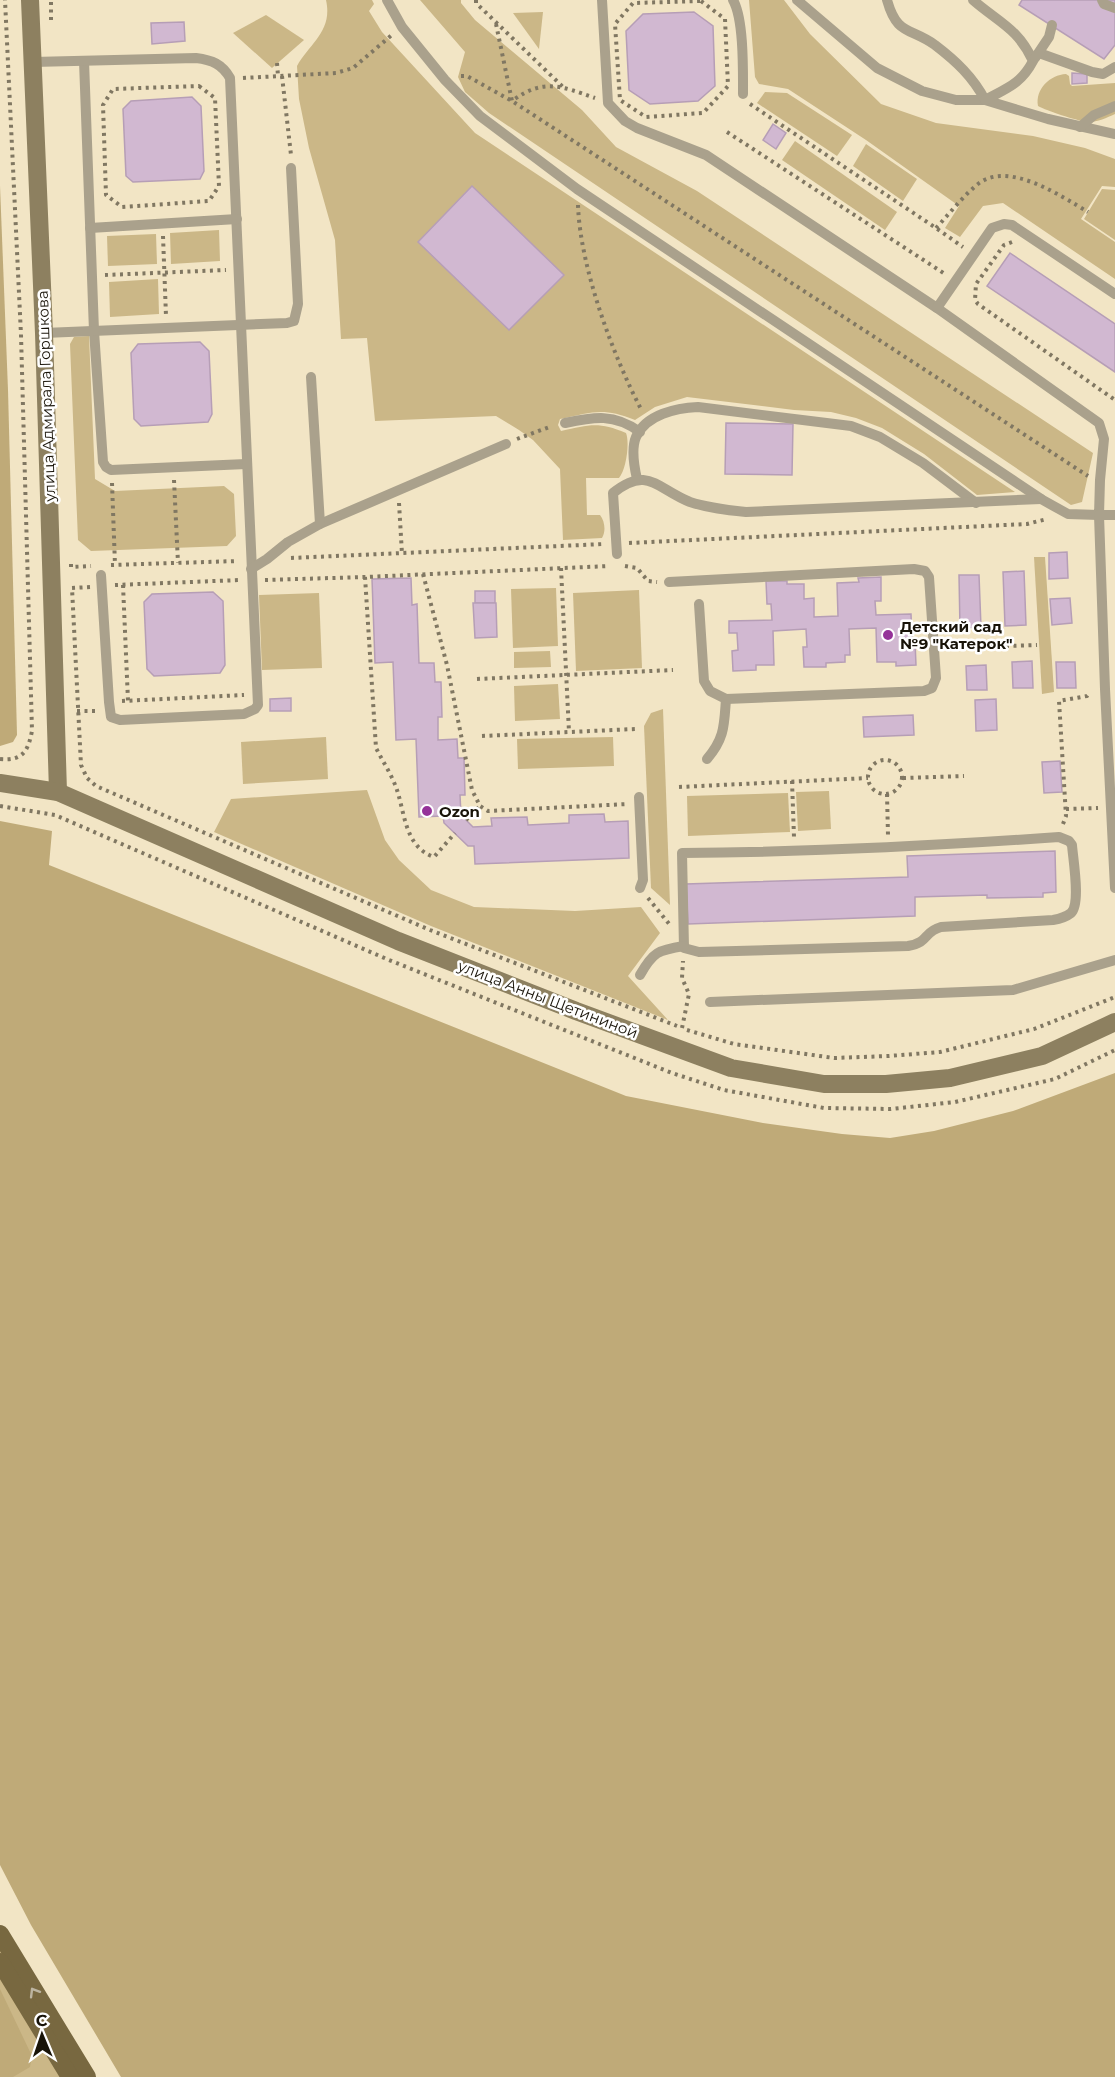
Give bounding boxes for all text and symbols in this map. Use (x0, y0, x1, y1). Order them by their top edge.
street label: улица Адмирала Горшкова (33, 290, 59, 503)
place label: Детский сад №9 "Катерок" (900, 617, 1013, 653)
marker: Детский сад №9 "Катерок" (881, 628, 895, 642)
place label: Ozon (439, 802, 480, 821)
marker: Ozon (420, 804, 434, 818)
street label: улица Анны Щетининой (454, 956, 641, 1042)
one-way arrow (30, 1987, 42, 1998)
north arrow (12, 2005, 72, 2065)
text: С (35, 2011, 48, 2030)

